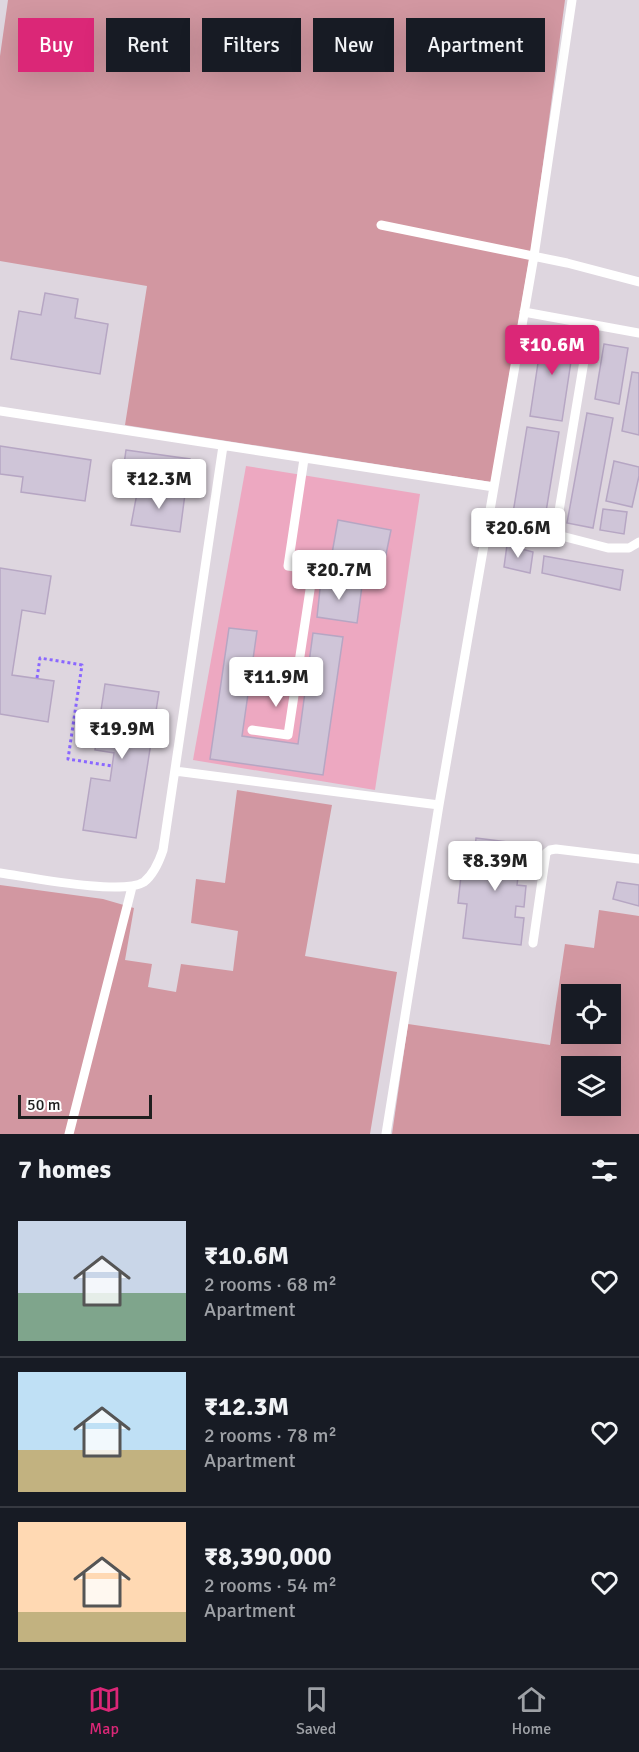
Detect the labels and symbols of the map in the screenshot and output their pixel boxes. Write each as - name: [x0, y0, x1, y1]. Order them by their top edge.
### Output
- pin: ₹10.6M: [503, 325, 601, 376]
- pin: ₹12.3M: [110, 459, 208, 510]
- pin: ₹20.6M: [469, 508, 567, 559]
- pin: ₹20.7M: [290, 550, 388, 601]
- pin: ₹11.9M: [227, 657, 325, 708]
- pin: ₹19.9M: [73, 709, 171, 760]
- pin: ₹8.39M: [446, 841, 544, 892]
- scale bar: [18, 1092, 152, 1120]

